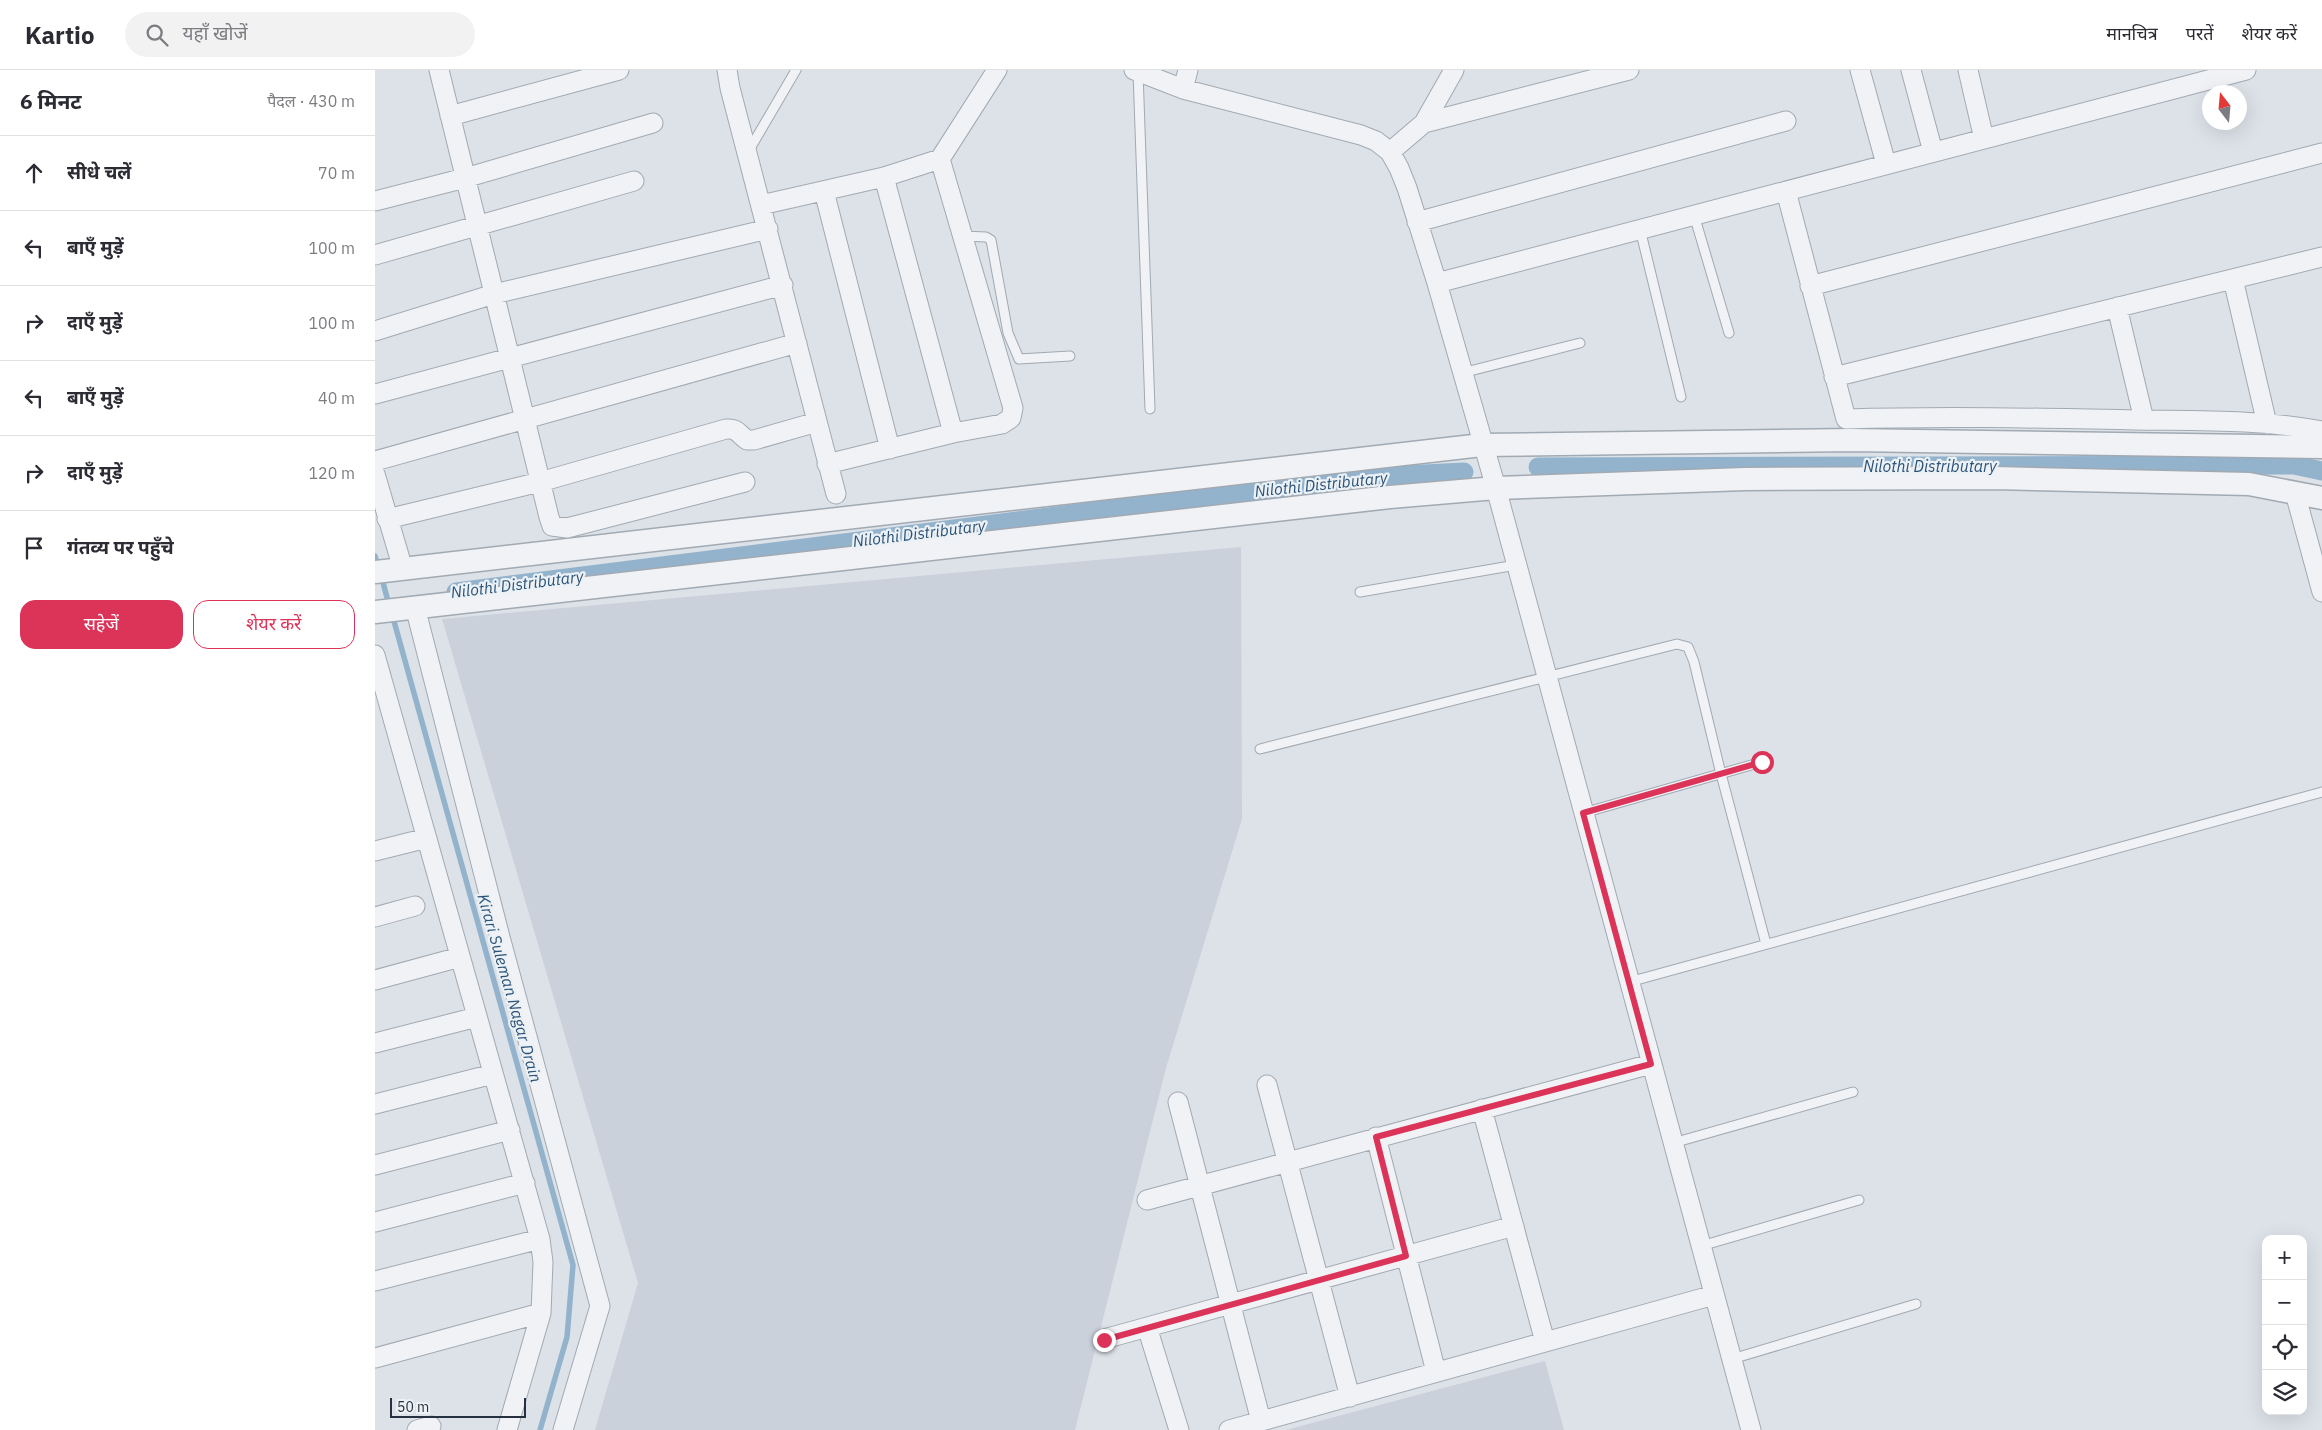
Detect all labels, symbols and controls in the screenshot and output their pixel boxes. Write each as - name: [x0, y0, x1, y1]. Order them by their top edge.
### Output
- search box: [125, 12, 475, 57]
- text: Kartio: [25, 19, 95, 51]
- icon: search: [143, 21, 171, 49]
- text: यहाँ खोजें: [183, 21, 248, 45]
- text: मानचित्र: [2106, 22, 2158, 45]
- text: परतें: [2186, 22, 2214, 45]
- text: शेयर करें: [2242, 22, 2297, 45]
- north arrow: [2202, 85, 2247, 130]
- text: 6 मिनट: [20, 87, 82, 115]
- text: पैदल · 430 m: [267, 91, 355, 111]
- icon: ahead: [20, 159, 48, 187]
- text: सीधे चलें: [67, 160, 131, 184]
- text: 70 m: [318, 163, 355, 183]
- icon: left: [20, 234, 48, 262]
- text: बाएँ मुड़ें: [67, 235, 124, 259]
- text: 100 m: [308, 238, 355, 258]
- icon: right: [20, 309, 48, 337]
- text: दाएँ मुड़ें: [67, 310, 123, 334]
- text: 100 m: [308, 313, 355, 333]
- icon: left: [20, 384, 48, 412]
- text: बाएँ मुड़ें: [67, 385, 124, 409]
- text: 40 m: [318, 388, 355, 408]
- water label: Nilothi Distributary: [1863, 456, 1998, 476]
- icon: right: [20, 459, 48, 487]
- text: दाएँ मुड़ें: [67, 460, 123, 484]
- text: 120 m: [308, 463, 355, 483]
- water label: Nilothi Distributary: [1254, 467, 1390, 501]
- water label: Nilothi Distributary: [851, 515, 988, 551]
- icon: arrive: [20, 534, 48, 562]
- text: गंतव्य पर पहुँचे: [67, 535, 174, 559]
- water label: Nilothi Distributary: [449, 566, 586, 602]
- button: सहेजें: [20, 600, 183, 649]
- button: शेयर करें: [193, 600, 355, 649]
- route start: [1751, 751, 1774, 774]
- water label: Kirari Suleman Nagar Drain: [473, 891, 547, 1085]
- map controls: [2262, 1235, 2307, 1415]
- button: +: [2262, 1235, 2307, 1280]
- button: −: [2262, 1280, 2307, 1325]
- button: locate: [2262, 1325, 2307, 1370]
- route end: [1093, 1329, 1116, 1352]
- button: layers: [2262, 1370, 2307, 1415]
- scale bar: [390, 1395, 526, 1418]
- text: 50 m: [397, 1398, 429, 1416]

